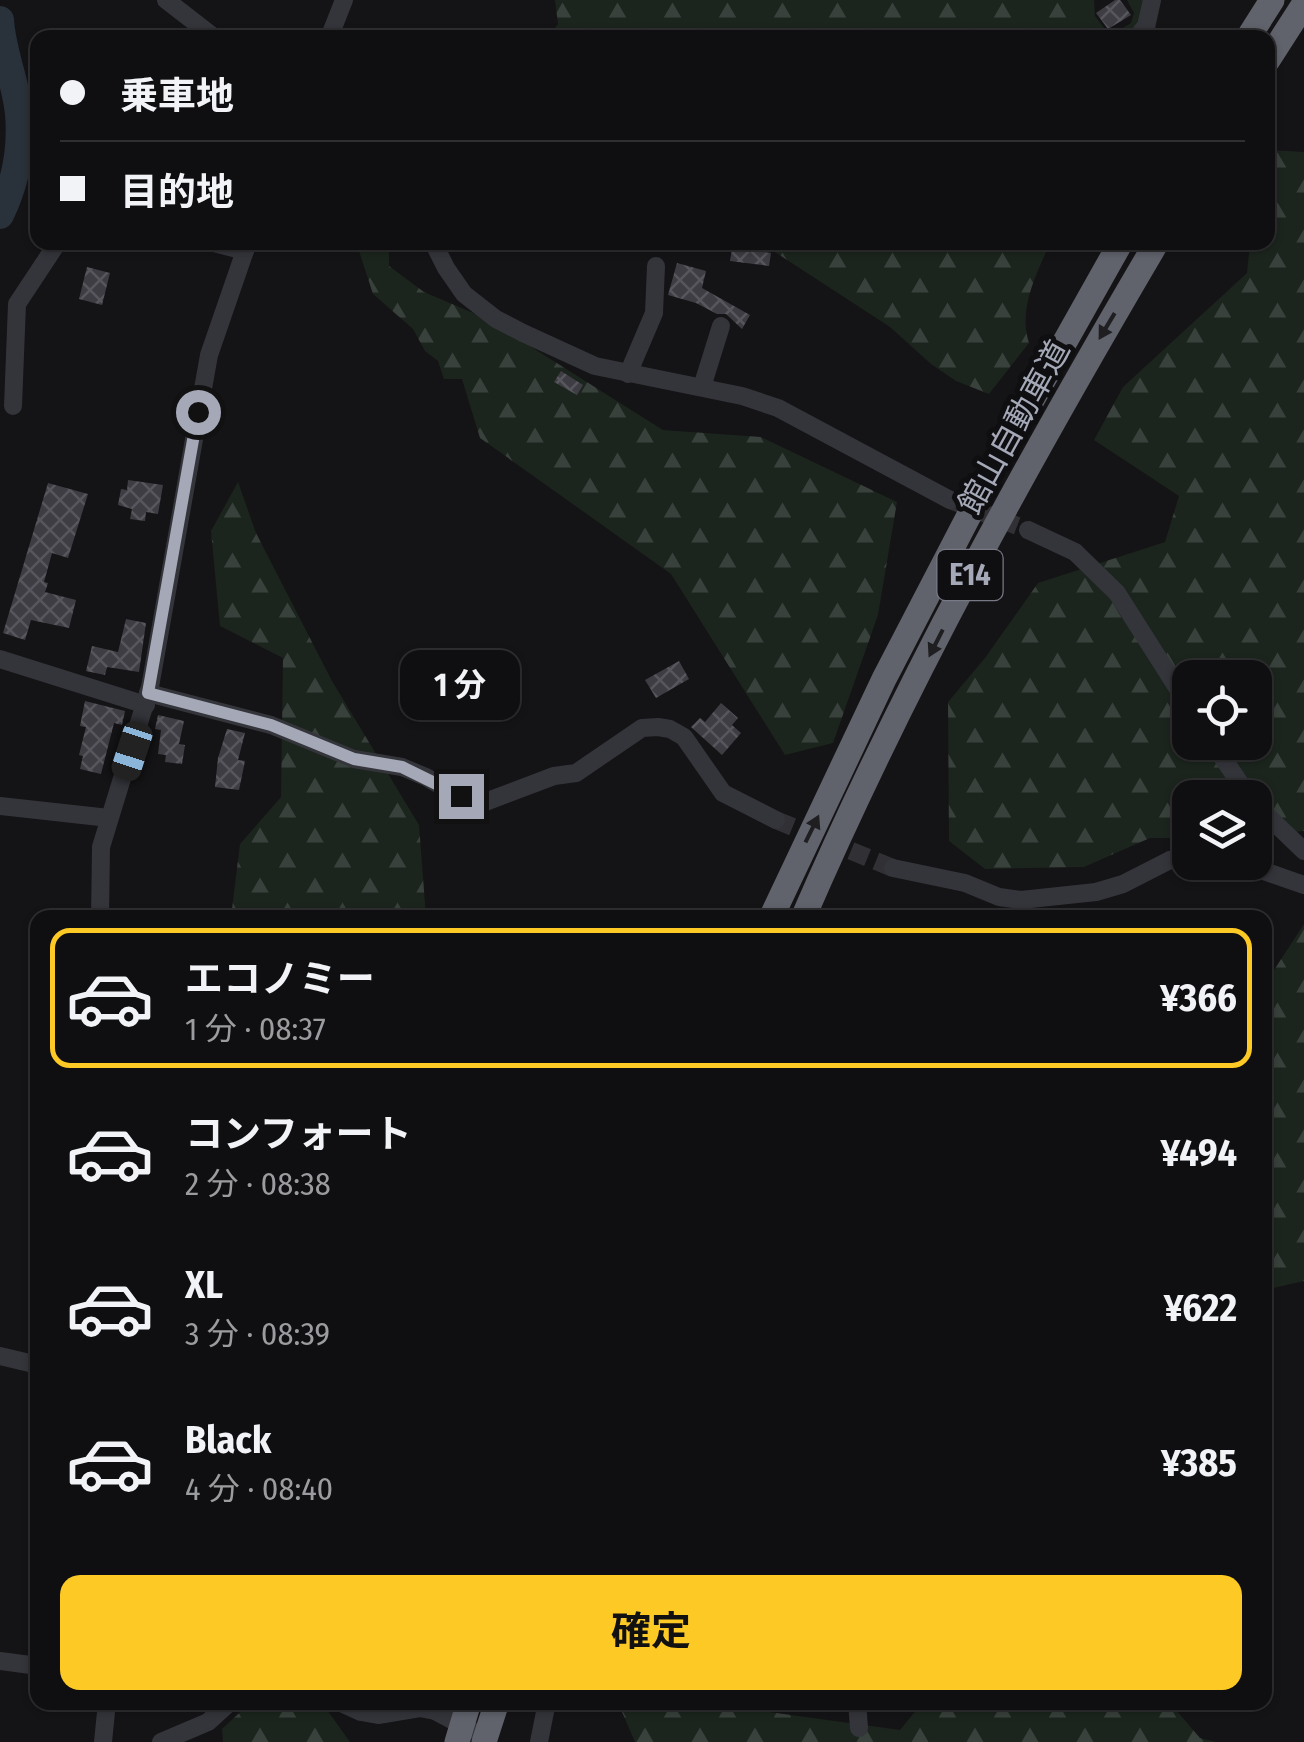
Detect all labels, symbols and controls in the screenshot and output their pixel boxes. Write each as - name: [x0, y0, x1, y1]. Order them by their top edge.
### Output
- text: 乗車地: [120, 73, 234, 119]
- text: 目的地: [120, 169, 234, 215]
- one-way arrow: [1099, 312, 1116, 340]
- street label: 館山自動車道: [951, 334, 1077, 520]
- route start: [176, 390, 221, 435]
- road number: E14: [938, 550, 1002, 600]
- one-way arrow: [928, 628, 945, 657]
- callout: 1 分: [401, 651, 521, 721]
- map controls: [1172, 660, 1272, 880]
- button: locate: [1172, 660, 1272, 760]
- text: 1 分: [434, 666, 486, 704]
- car: [108, 718, 156, 784]
- route end: [439, 774, 484, 819]
- button: layers: [1172, 780, 1272, 880]
- one-way arrow: [804, 814, 821, 843]
- icon: car: [65, 953, 155, 1043]
- text: エコノミー: [185, 956, 375, 1002]
- text: ¥366: [1160, 975, 1237, 1021]
- text: 1 分 · 08:37: [185, 1010, 326, 1048]
- icon: car: [65, 1108, 155, 1198]
- text: コンフォート: [185, 1111, 412, 1157]
- text: ¥494: [1160, 1130, 1237, 1176]
- text: 2 分 · 08:38: [185, 1165, 331, 1203]
- text: XL: [185, 1262, 223, 1308]
- icon: car: [65, 1263, 155, 1353]
- text: ¥622: [1164, 1285, 1237, 1331]
- text: 3 分 · 08:39: [185, 1315, 330, 1353]
- text: Black: [185, 1417, 271, 1463]
- icon: car: [65, 1418, 155, 1508]
- text: ¥385: [1161, 1440, 1237, 1486]
- text: 4 分 · 08:40: [185, 1470, 333, 1508]
- button: 確定: [60, 1575, 1242, 1690]

